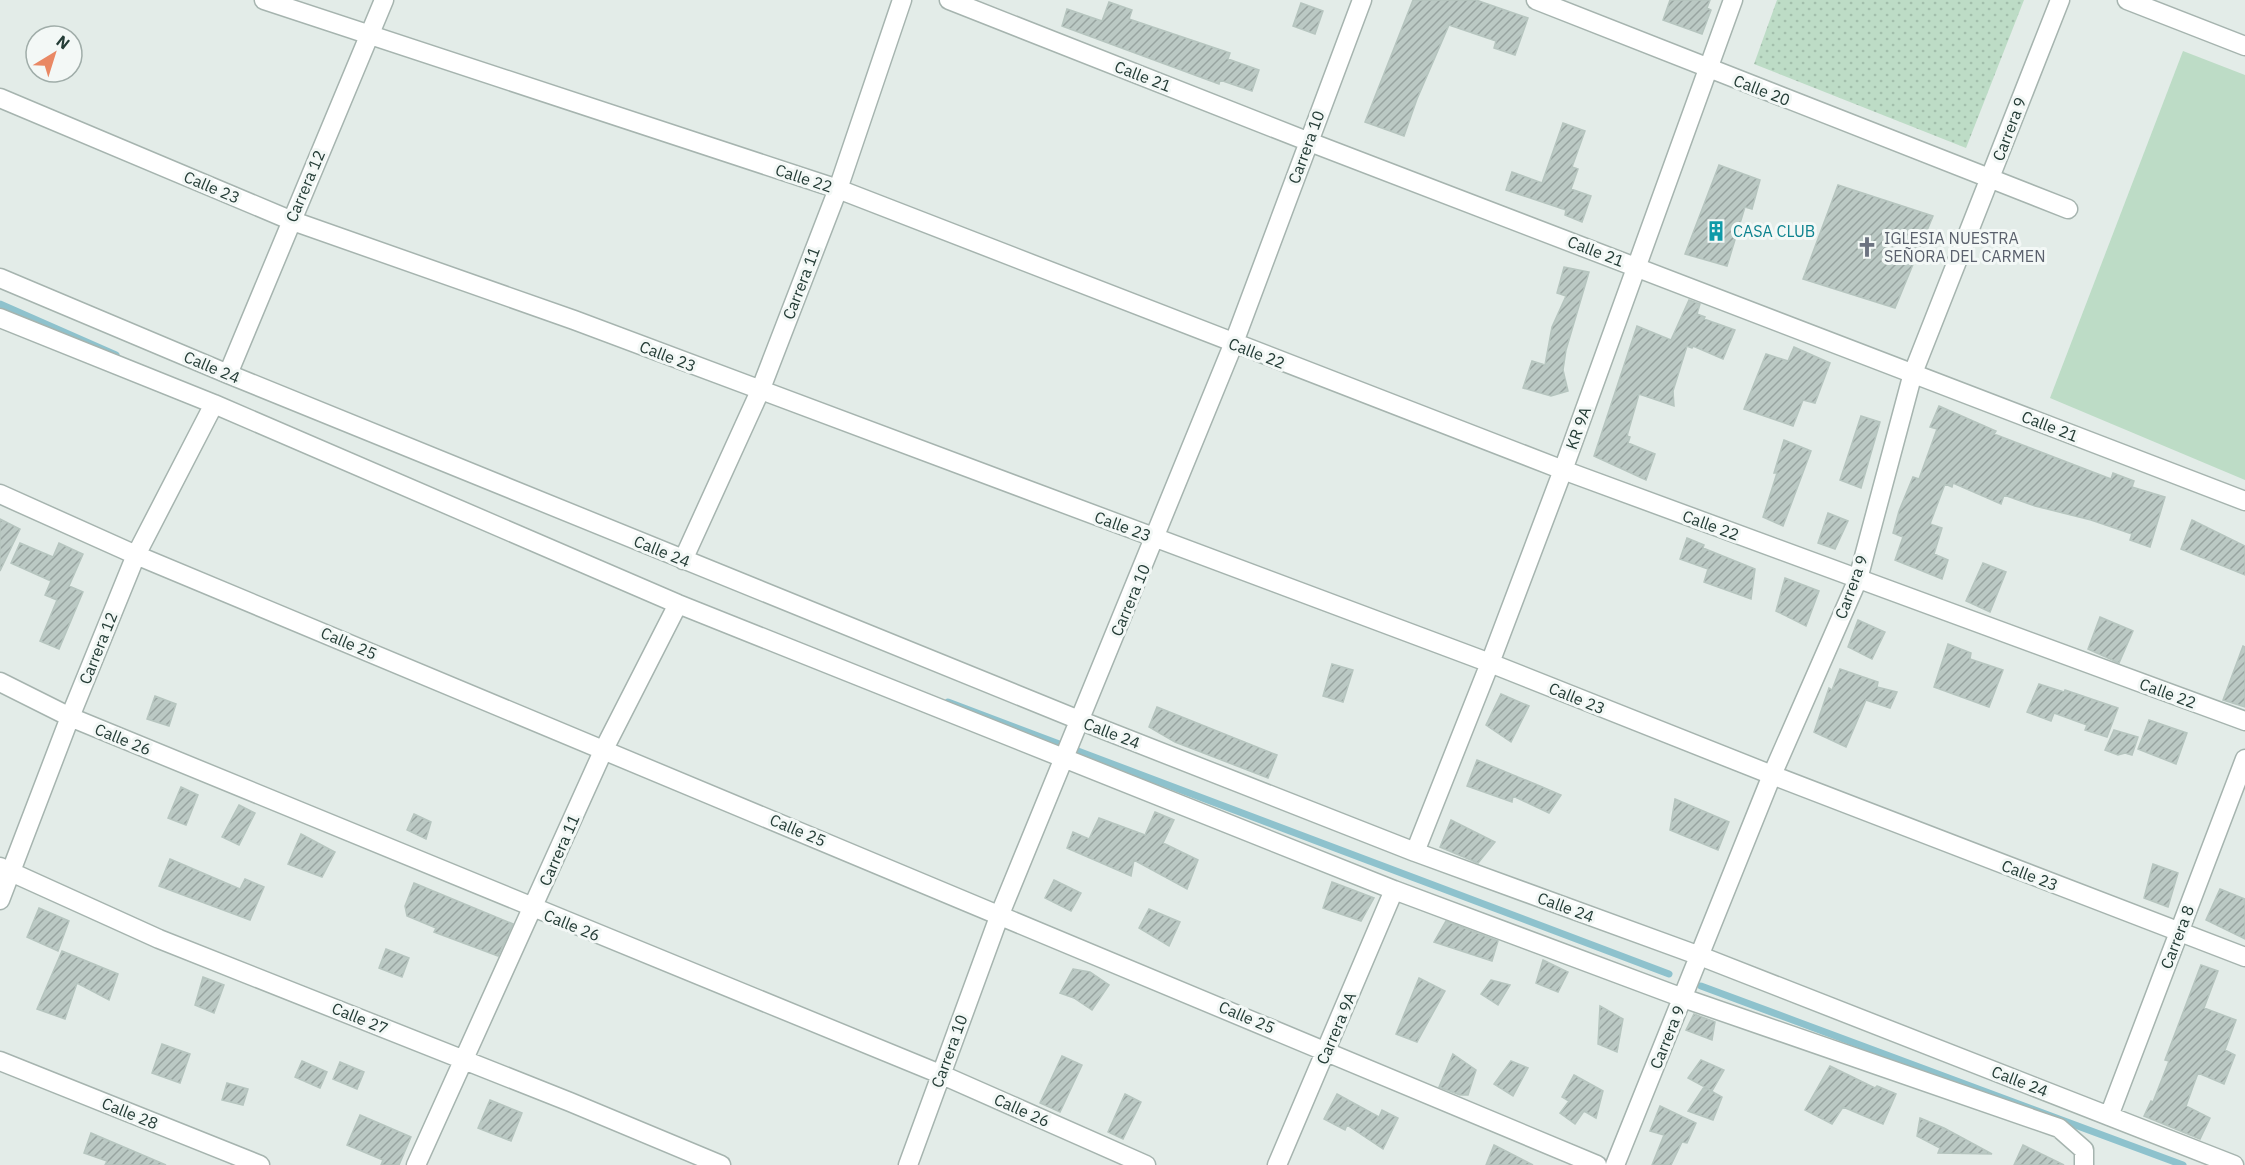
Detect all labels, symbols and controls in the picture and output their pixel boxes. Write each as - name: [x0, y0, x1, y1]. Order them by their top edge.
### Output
- north arrow: [24, 24, 84, 84]
- text: N: [53, 31, 74, 54]
- street label: Calle 21: [1112, 56, 1174, 96]
- street label: Calle 20: [1731, 70, 1793, 110]
- street label: Carrera 9: [1988, 94, 2030, 164]
- street label: Carrera 10: [1284, 108, 1328, 186]
- street label: Carrera 12: [281, 147, 329, 225]
- street label: Calle 22: [773, 159, 835, 197]
- street label: Calle 23: [181, 166, 243, 208]
- building icon: CASA CLUB: [1704, 219, 1728, 243]
- place label: CASA CLUB: [1733, 221, 1815, 241]
- place label: IGLESIA NUESTRA SEÑORA DEL CARMEN: [1884, 228, 2045, 266]
- street label: Calle 21: [1565, 231, 1627, 271]
- church icon: IGLESIA NUESTRA SEÑORA DEL CARMEN: [1855, 235, 1879, 259]
- street label: Carrera 11: [778, 244, 824, 322]
- street label: Calle 22: [1226, 333, 1288, 373]
- street label: Calle 23: [637, 336, 699, 376]
- street label: Calle 24: [181, 346, 243, 388]
- street label: KR 9A: [1561, 404, 1595, 452]
- street label: Calle 21: [2019, 406, 2081, 446]
- street label: Calle 22: [1680, 506, 1742, 544]
- street label: Calle 23: [1092, 507, 1154, 545]
- street label: Calle 24: [631, 531, 693, 571]
- street label: Carrera 9: [1830, 552, 1872, 622]
- street label: Carrera 10: [1106, 561, 1154, 639]
- street label: Carrera 12: [74, 609, 122, 687]
- street label: Calle 25: [318, 622, 380, 664]
- street label: Calle 22: [2137, 674, 2199, 712]
- street label: Calle 23: [1546, 678, 1608, 718]
- street label: Calle 24: [1081, 713, 1143, 753]
- street label: Calle 26: [92, 719, 154, 759]
- street label: Calle 25: [767, 809, 829, 851]
- street label: Carrera 11: [534, 811, 584, 889]
- street label: Calle 23: [1999, 855, 2061, 895]
- street label: Calle 24: [1535, 888, 1597, 926]
- street label: Carrera 8: [2156, 902, 2198, 972]
- street label: Calle 26: [541, 905, 603, 945]
- street label: Carrera 9A: [1312, 989, 1360, 1067]
- street label: Calle 25: [1216, 996, 1278, 1038]
- street label: Calle 27: [329, 998, 391, 1038]
- street label: Carrera 9: [1645, 1002, 1689, 1072]
- street label: Carrera 10: [927, 1012, 971, 1090]
- street label: Calle 24: [1989, 1061, 2051, 1101]
- street label: Calle 26: [991, 1089, 1053, 1131]
- street label: Calle 28: [99, 1093, 161, 1133]

